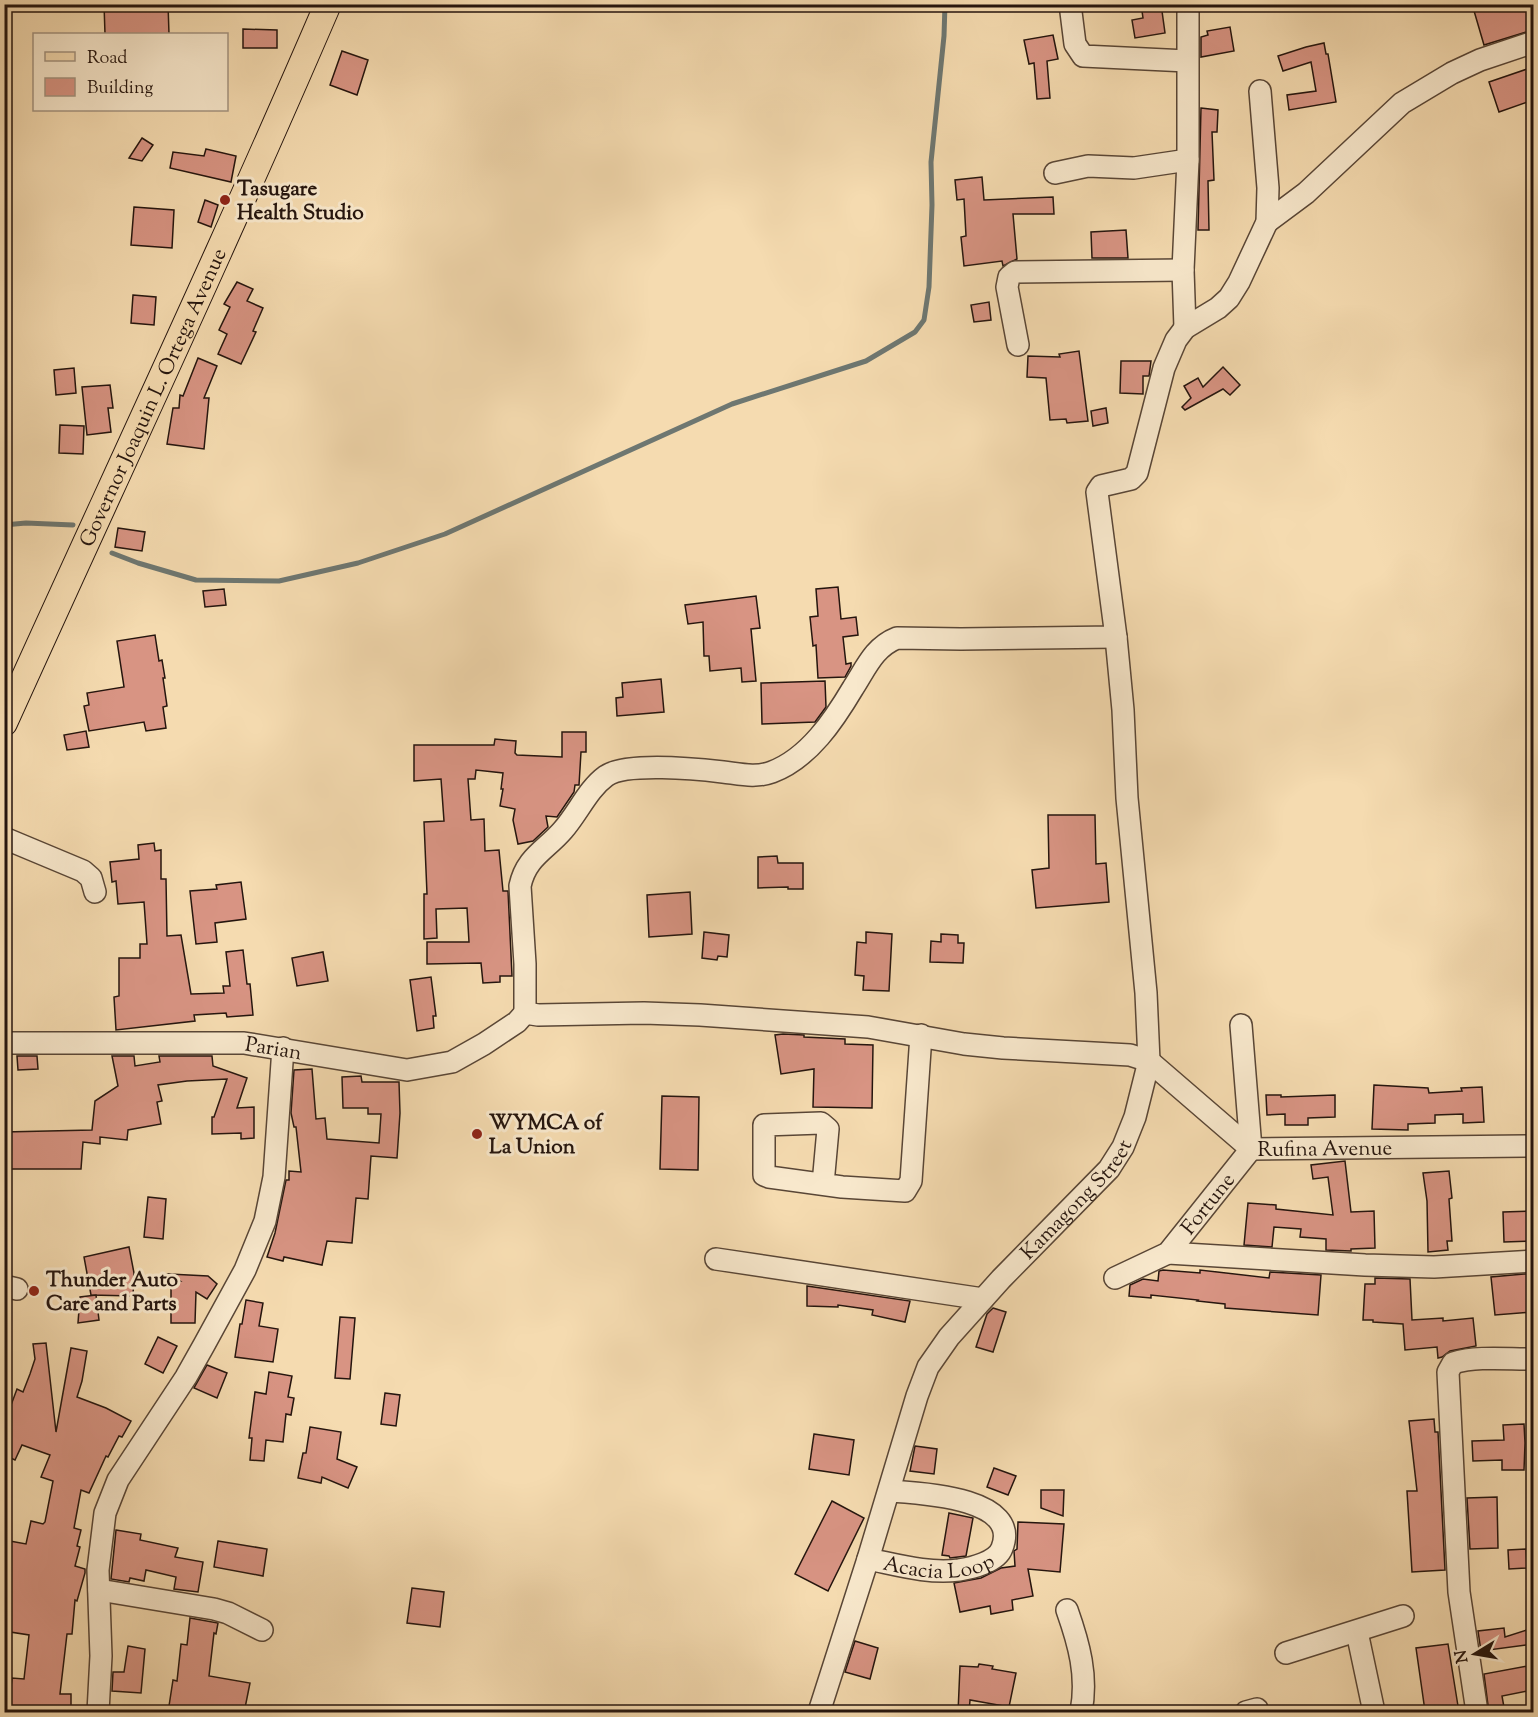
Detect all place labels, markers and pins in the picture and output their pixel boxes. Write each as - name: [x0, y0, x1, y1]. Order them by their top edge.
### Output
- place label: Tasugare Health Studio: [237, 175, 364, 229]
- marker: Tasugare Health Studio: [218, 193, 232, 207]
- place label: WYMCA of La Union: [489, 1109, 604, 1163]
- marker: WYMCA of La Union: [470, 1127, 484, 1141]
- place label: Thunder Auto Care and Parts: [46, 1266, 179, 1320]
- marker: Thunder Auto Care and Parts: [27, 1284, 41, 1298]

